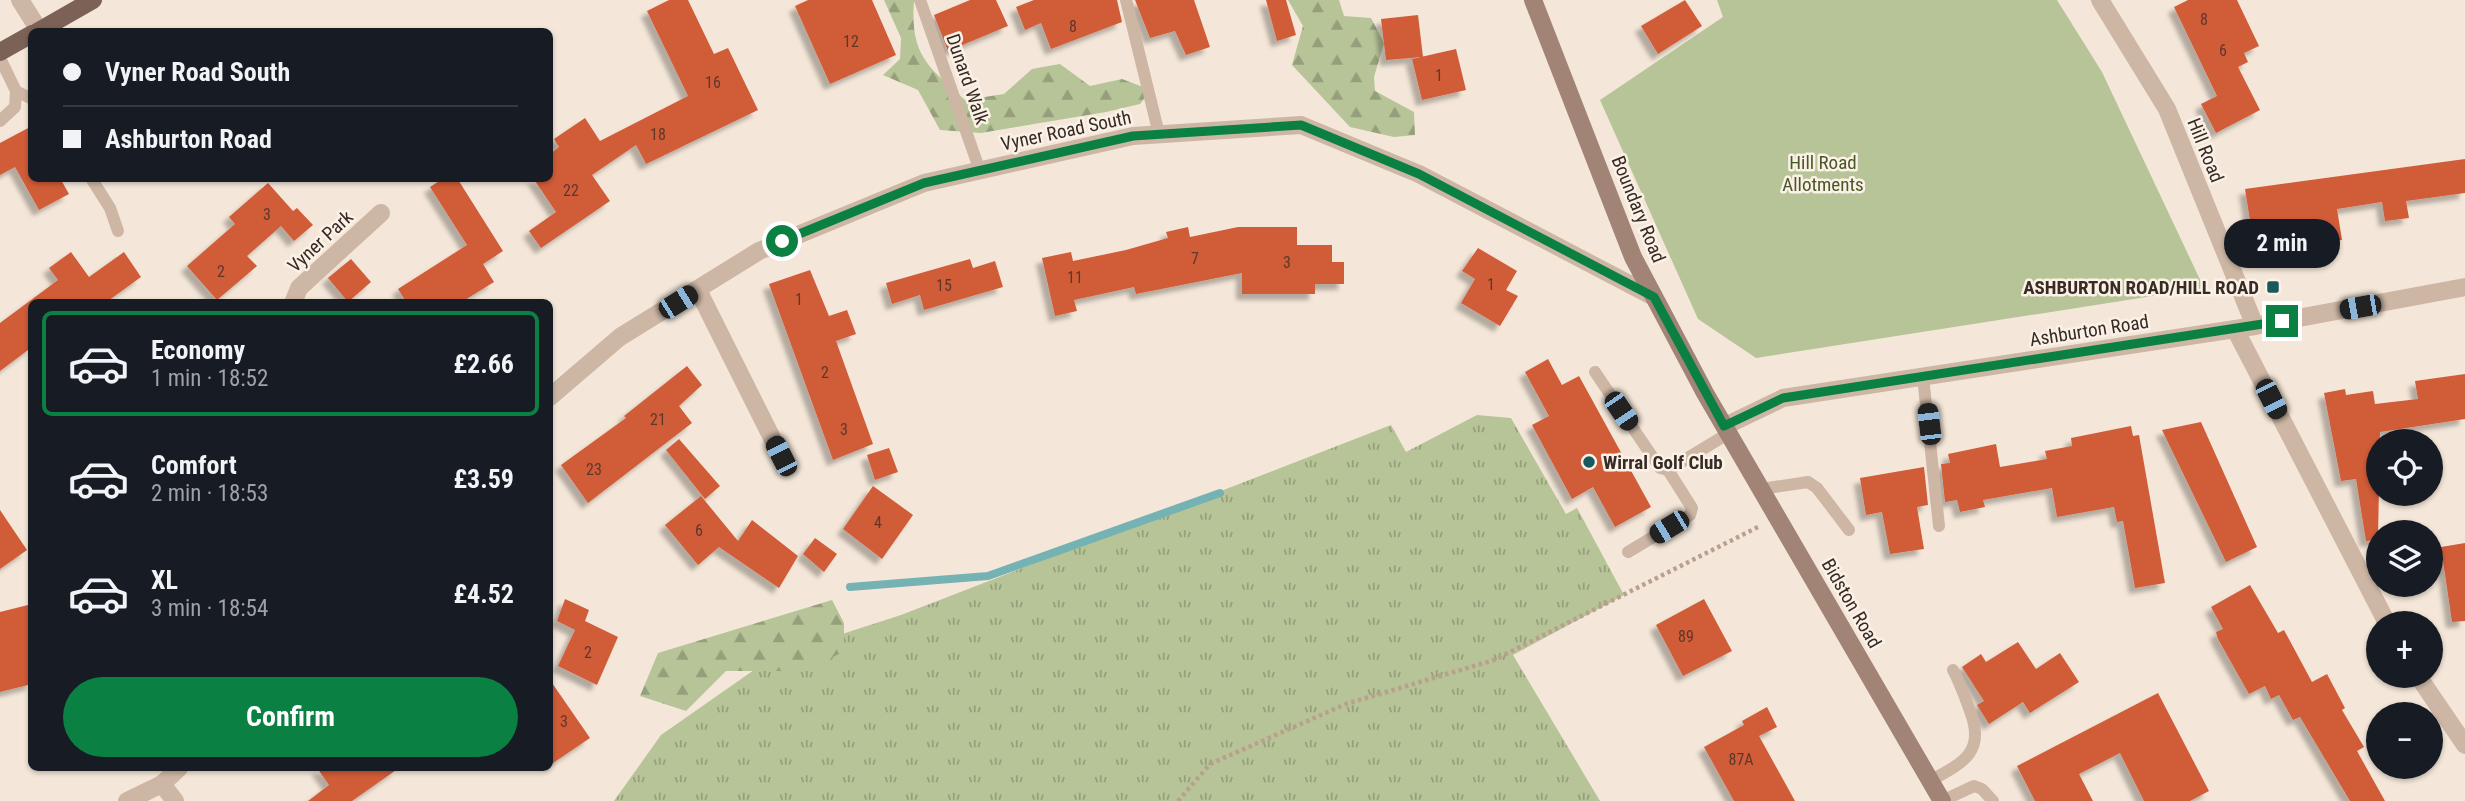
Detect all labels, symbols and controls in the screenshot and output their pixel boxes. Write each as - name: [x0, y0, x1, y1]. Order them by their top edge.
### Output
- house number: 8: [2200, 10, 2208, 29]
- house number: 8: [1069, 17, 1077, 36]
- street label: Dunard Walk: [941, 31, 994, 128]
- house number: 12: [843, 32, 859, 51]
- house number: 6: [2219, 41, 2227, 60]
- text: Vyner Road South: [105, 57, 290, 87]
- house number: 1: [1435, 66, 1443, 85]
- house number: 16: [705, 73, 721, 92]
- street label: Vyner Road South: [999, 105, 1133, 156]
- street label: Hill Road: [2182, 115, 2229, 186]
- text: Ashburton Road: [105, 124, 272, 154]
- house number: 18: [650, 125, 666, 144]
- park label: Hill Road Allotments: [1782, 151, 1864, 196]
- street label: Boundary Road: [1607, 152, 1670, 266]
- house number: 22: [563, 181, 579, 200]
- house number: 3: [263, 205, 271, 224]
- street label: Vyner Park: [283, 205, 358, 277]
- callout: 2 min: [2224, 219, 2340, 268]
- route start: [766, 225, 798, 257]
- text: 2 min: [2256, 230, 2308, 257]
- house number: 7: [1191, 249, 1199, 268]
- house number: 3: [1283, 253, 1291, 272]
- house number: 2: [217, 262, 225, 281]
- house number: 11: [1067, 268, 1083, 287]
- house number: 1: [1487, 275, 1495, 294]
- house number: 15: [936, 276, 952, 295]
- place label: ASHBURTON ROAD/HILL ROAD: [2023, 276, 2259, 299]
- marker: ASHBURTON ROAD/HILL ROAD: [2265, 279, 2281, 295]
- car: [655, 282, 702, 322]
- house number: 1: [795, 290, 803, 309]
- car: [2338, 293, 2383, 321]
- route end: [2266, 305, 2298, 337]
- street label: Ashburton Road: [2028, 310, 2150, 351]
- icon: car: [67, 332, 130, 395]
- text: Economy: [151, 335, 245, 365]
- text: £2.66: [453, 349, 514, 379]
- house number: 2: [821, 363, 829, 382]
- text: 1 min · 18:52: [151, 365, 268, 392]
- car: [2253, 376, 2290, 422]
- car: [1601, 388, 1642, 434]
- car: [1917, 402, 1942, 446]
- house number: 21: [650, 410, 666, 429]
- house number: 3: [840, 420, 848, 439]
- map controls: [2366, 429, 2443, 779]
- button: locate: [2366, 429, 2443, 506]
- car: [763, 433, 800, 479]
- icon: car: [67, 447, 130, 510]
- text: Comfort: [151, 450, 237, 480]
- place label: Wirral Golf Club: [1603, 451, 1723, 474]
- marker: Wirral Golf Club: [1581, 454, 1597, 470]
- house number: 23: [586, 460, 602, 479]
- text: £3.59: [453, 464, 514, 494]
- text: 2 min · 18:53: [151, 480, 268, 507]
- car: [1646, 507, 1693, 547]
- house number: 4: [874, 513, 882, 532]
- button: layers: [2366, 520, 2443, 597]
- house number: 6: [695, 521, 703, 540]
- street label: Bidston Road: [1817, 554, 1886, 652]
- icon: car: [67, 562, 130, 625]
- text: XL: [151, 565, 178, 595]
- text: £4.52: [453, 579, 514, 609]
- text: 3 min · 18:54: [151, 595, 268, 622]
- button: +: [2366, 611, 2443, 688]
- house number: 89: [1678, 627, 1694, 646]
- house number: 2: [584, 643, 592, 662]
- button: Confirm: [63, 677, 518, 757]
- button: −: [2366, 702, 2443, 779]
- house number: 3: [560, 712, 568, 731]
- house number: 87A: [1728, 750, 1754, 769]

